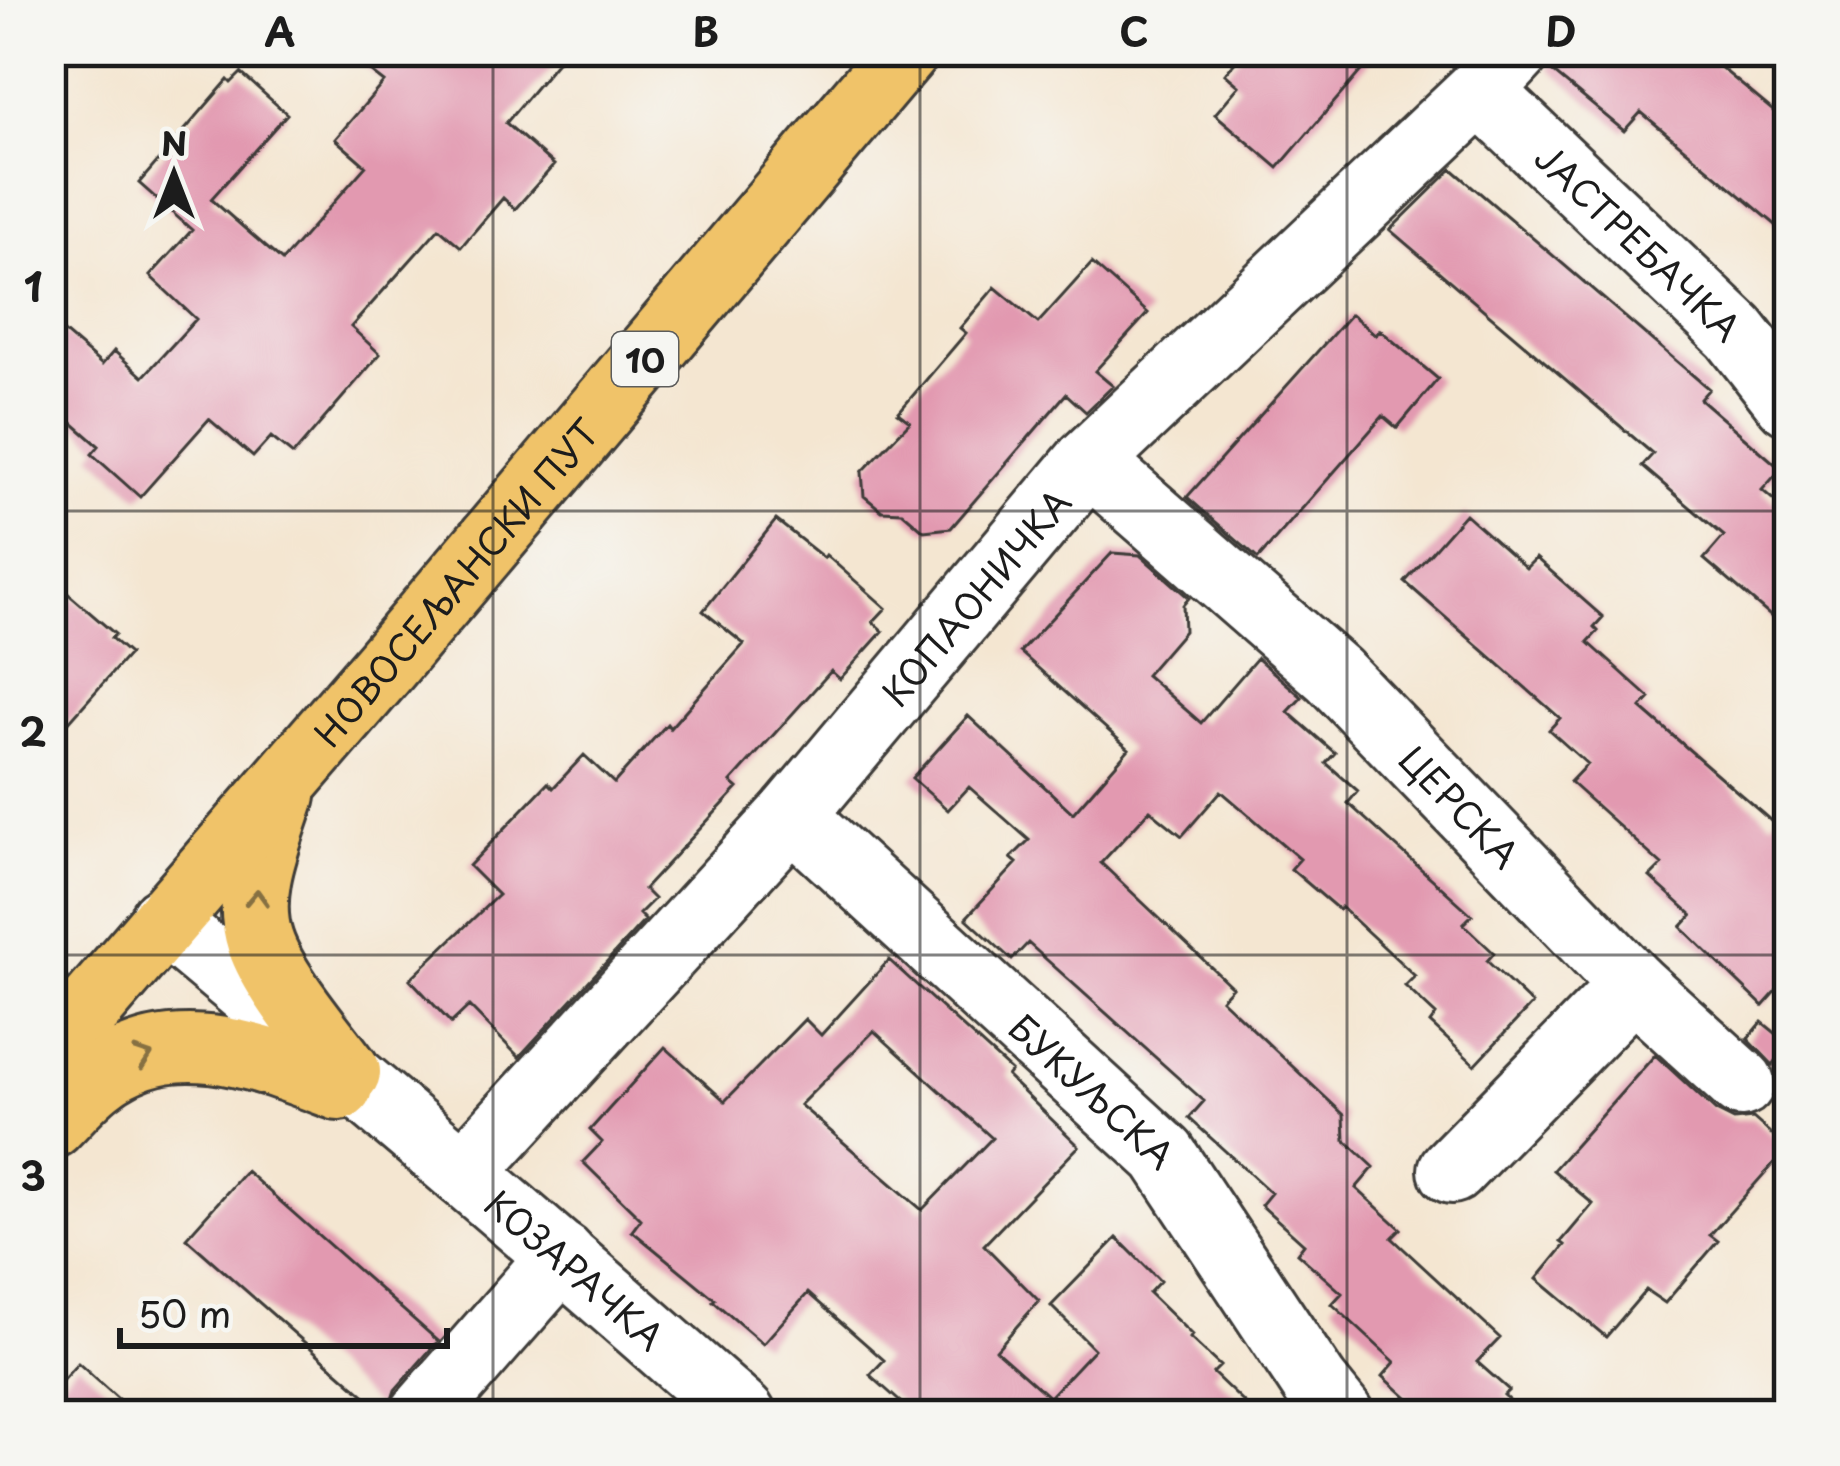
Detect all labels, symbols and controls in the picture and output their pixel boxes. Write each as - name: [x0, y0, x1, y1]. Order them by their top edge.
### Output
- text: A: [265, 1, 295, 60]
- text: B: [693, 1, 719, 60]
- text: C: [1119, 1, 1149, 60]
- text: D: [1545, 1, 1577, 60]
- north arrow: [114, 114, 234, 234]
- text: N: [161, 117, 187, 167]
- street label: ЈАСТРЕБАЧКА: [1524, 131, 1754, 353]
- text: 1: [24, 256, 42, 315]
- road number: 10: [612, 332, 678, 386]
- street label: НОВОСЕЉАНСКИ ПУТ: [301, 406, 611, 758]
- street label: КОПАОНИЧКА: [868, 476, 1082, 717]
- text: 2: [19, 701, 47, 760]
- street label: ЦЕРСКА: [1388, 732, 1533, 880]
- one-way arrow: [244, 888, 270, 907]
- street label: БУКУЉСКА: [998, 1001, 1188, 1181]
- one-way arrow: [132, 1046, 153, 1071]
- text: 3: [20, 1145, 46, 1204]
- street label: КОЗАРАЧКА: [473, 1176, 677, 1362]
- scale bar: [120, 1274, 447, 1348]
- text: 50 m: [138, 1286, 231, 1340]

